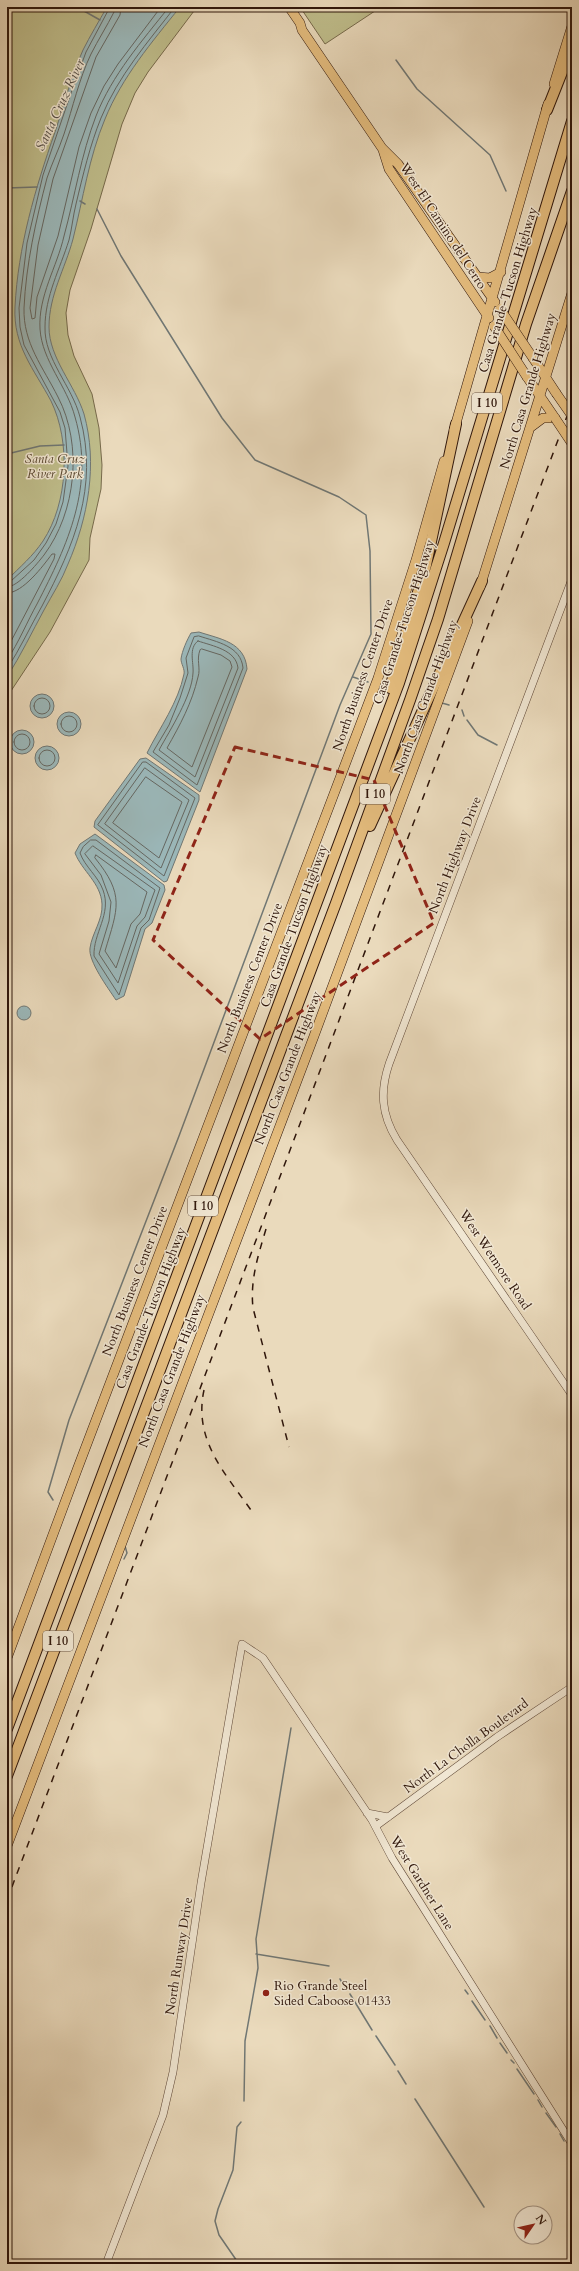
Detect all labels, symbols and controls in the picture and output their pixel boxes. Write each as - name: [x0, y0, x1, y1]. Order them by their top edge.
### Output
- water label: Santa Cruz River: [30, 56, 90, 154]
- street label: West El Camino del Cerro: [395, 159, 491, 293]
- street label: Casa Grande-Tucson Highway: [474, 205, 542, 375]
- street label: North Casa Grande Highway: [496, 310, 560, 471]
- road number: I 10: [472, 393, 502, 413]
- park label: Santa Cruz River Park: [25, 450, 86, 483]
- street label: Casa Grande-Tucson Highway: [369, 537, 439, 707]
- street label: North Business Center Drive: [328, 596, 398, 754]
- street label: North Casa Grande Highway: [390, 617, 462, 777]
- road number: I 10: [360, 784, 390, 804]
- street label: North Highway Drive: [424, 794, 486, 916]
- street label: Casa Grande-Tucson Highway: [256, 842, 332, 1010]
- street label: North Business Center Drive: [213, 900, 287, 1056]
- street label: North Casa Grande Highway: [250, 989, 326, 1147]
- road number: I 10: [188, 1196, 218, 1216]
- street label: North Business Center Drive: [98, 1203, 172, 1359]
- street label: West Wetmore Road: [454, 1206, 535, 1314]
- street label: Casa Grande-Tucson Highway: [112, 1224, 190, 1392]
- street label: North Casa Grande Highway: [134, 1292, 210, 1450]
- road number: I 10: [43, 1631, 73, 1651]
- street label: North La Cholla Boulevard: [400, 1694, 532, 1797]
- street label: West Gardner Lane: [385, 1832, 458, 1934]
- street label: North Runway Drive: [161, 1896, 197, 2016]
- place label: Rio Grande Steel Sided Caboose 01433: [274, 1977, 391, 2010]
- marker: Rio Grande Steel Sided Caboose 01433: [261, 1988, 271, 1998]
- north arrow: [513, 2205, 553, 2245]
- text: N: [532, 2212, 550, 2228]

